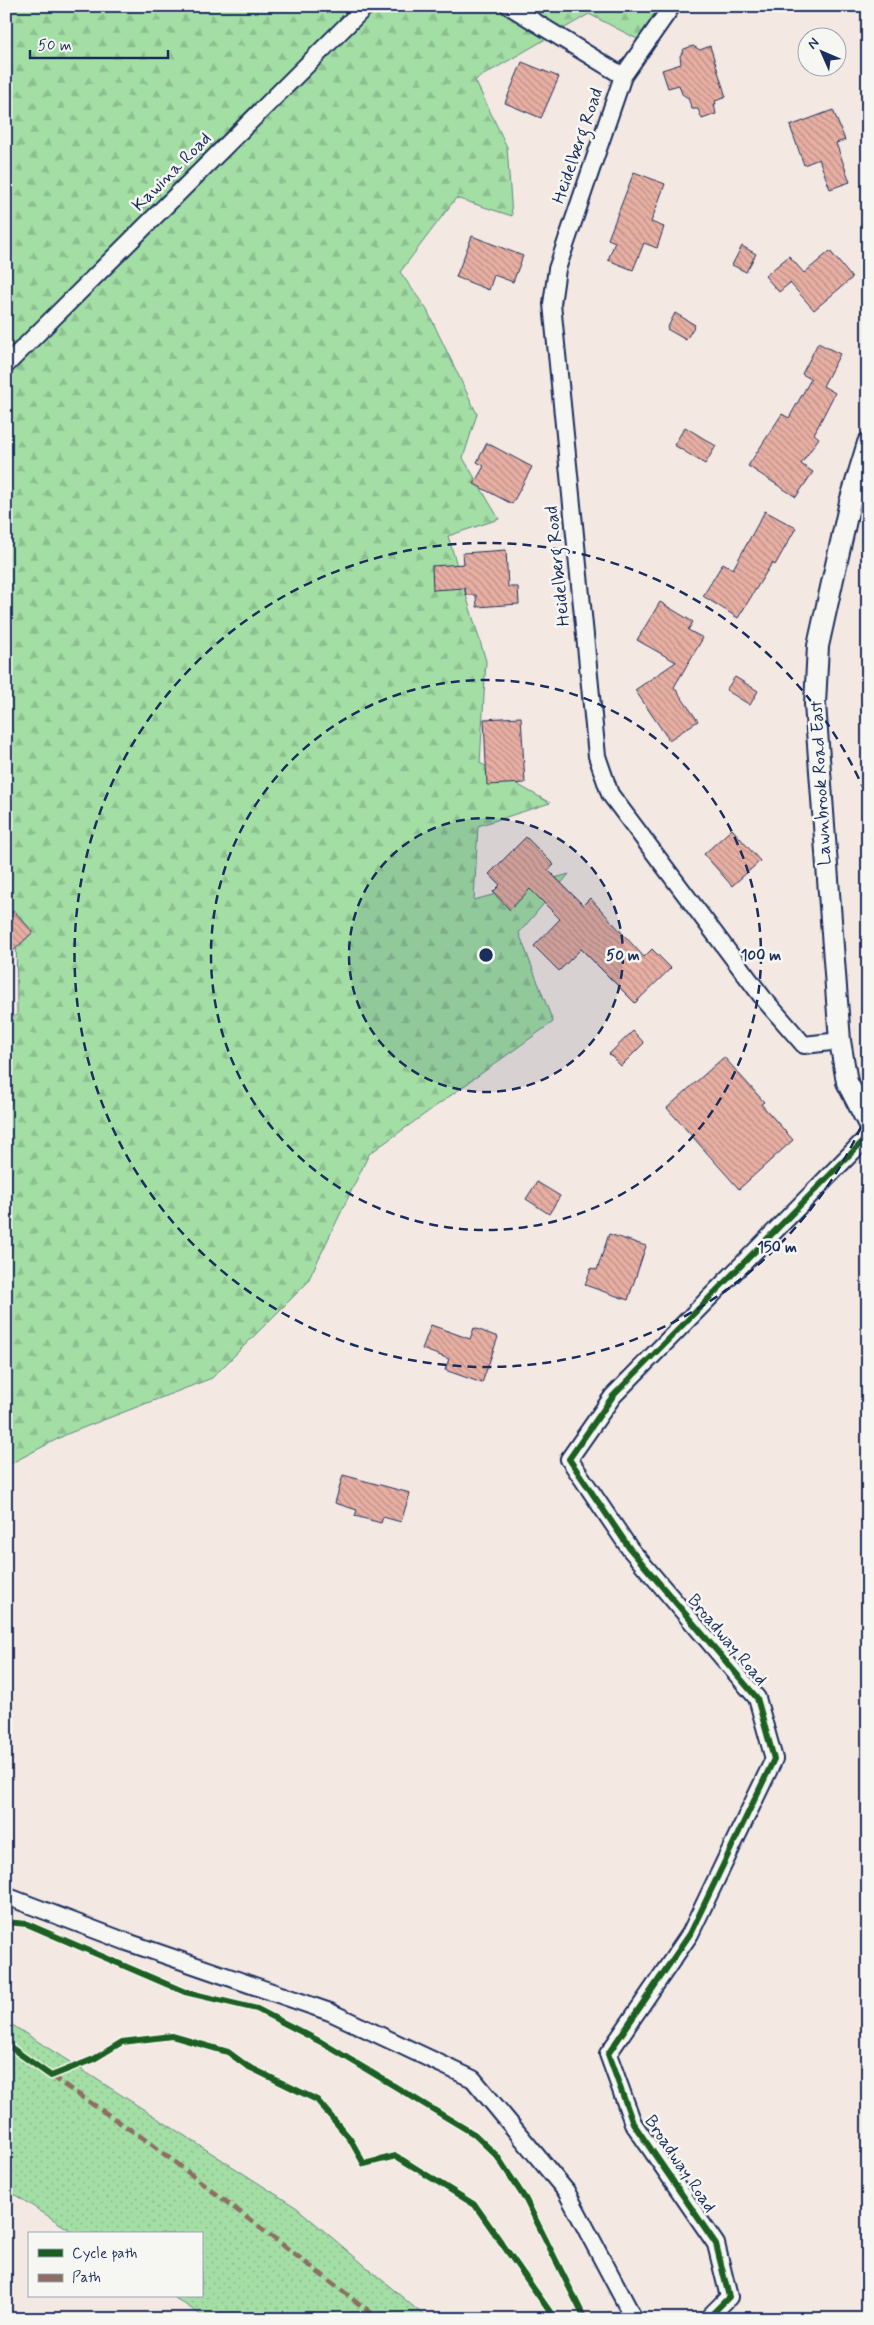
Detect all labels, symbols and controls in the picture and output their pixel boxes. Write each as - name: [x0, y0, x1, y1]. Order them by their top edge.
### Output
- scale bar: [30, 28, 168, 60]
- north arrow: [796, 28, 846, 78]
- text: N: [804, 34, 823, 53]
- text: 50 m: [38, 36, 72, 56]
- street label: Heidelberg Road: [547, 85, 611, 208]
- street label: Kawina Road: [127, 127, 217, 217]
- street label: Heidelberg Road: [540, 504, 578, 627]
- street label: Lawnbrook Road East: [805, 699, 837, 866]
- centre of rings: [477, 946, 495, 964]
- text: 50 m: [606, 946, 640, 966]
- text: 100 m: [741, 946, 781, 966]
- text: 150 m: [757, 1238, 797, 1258]
- street label: Broadway Road: [682, 1589, 772, 1691]
- street label: Broadway Road: [639, 2111, 721, 2217]
- legend: [28, 2232, 202, 2298]
- text: Cycle path: [72, 2244, 137, 2264]
- text: Path: [72, 2268, 101, 2288]

